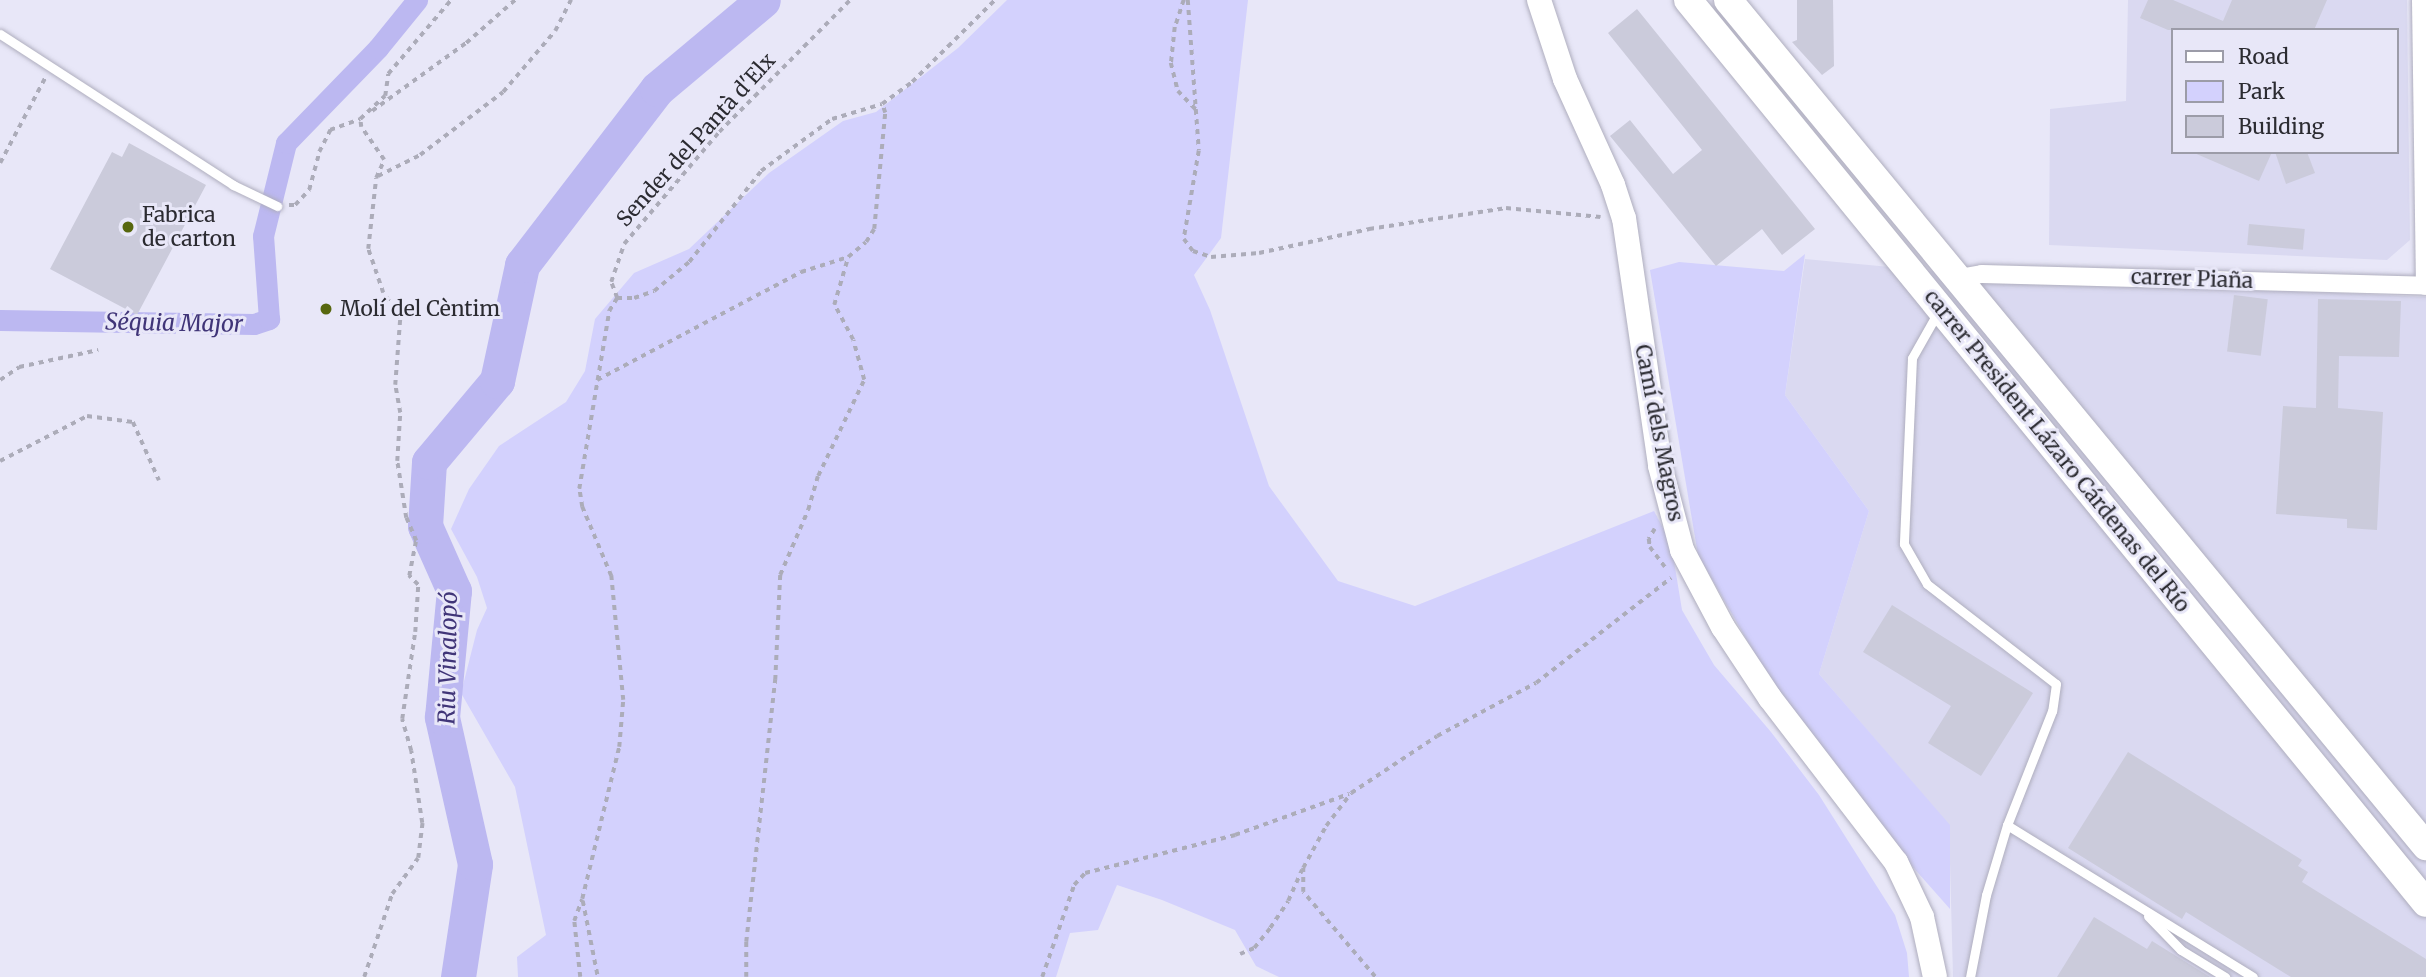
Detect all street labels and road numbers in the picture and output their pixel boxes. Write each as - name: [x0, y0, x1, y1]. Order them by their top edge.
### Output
- street label: Sender del Pantà d'Elx: [612, 48, 780, 232]
- street label: carrer Piaña: [2130, 264, 2254, 294]
- street label: carrer President Lázaro Cárdenas del Río: [1919, 285, 2195, 617]
- street label: Camí dels Magros: [1629, 342, 1689, 524]

